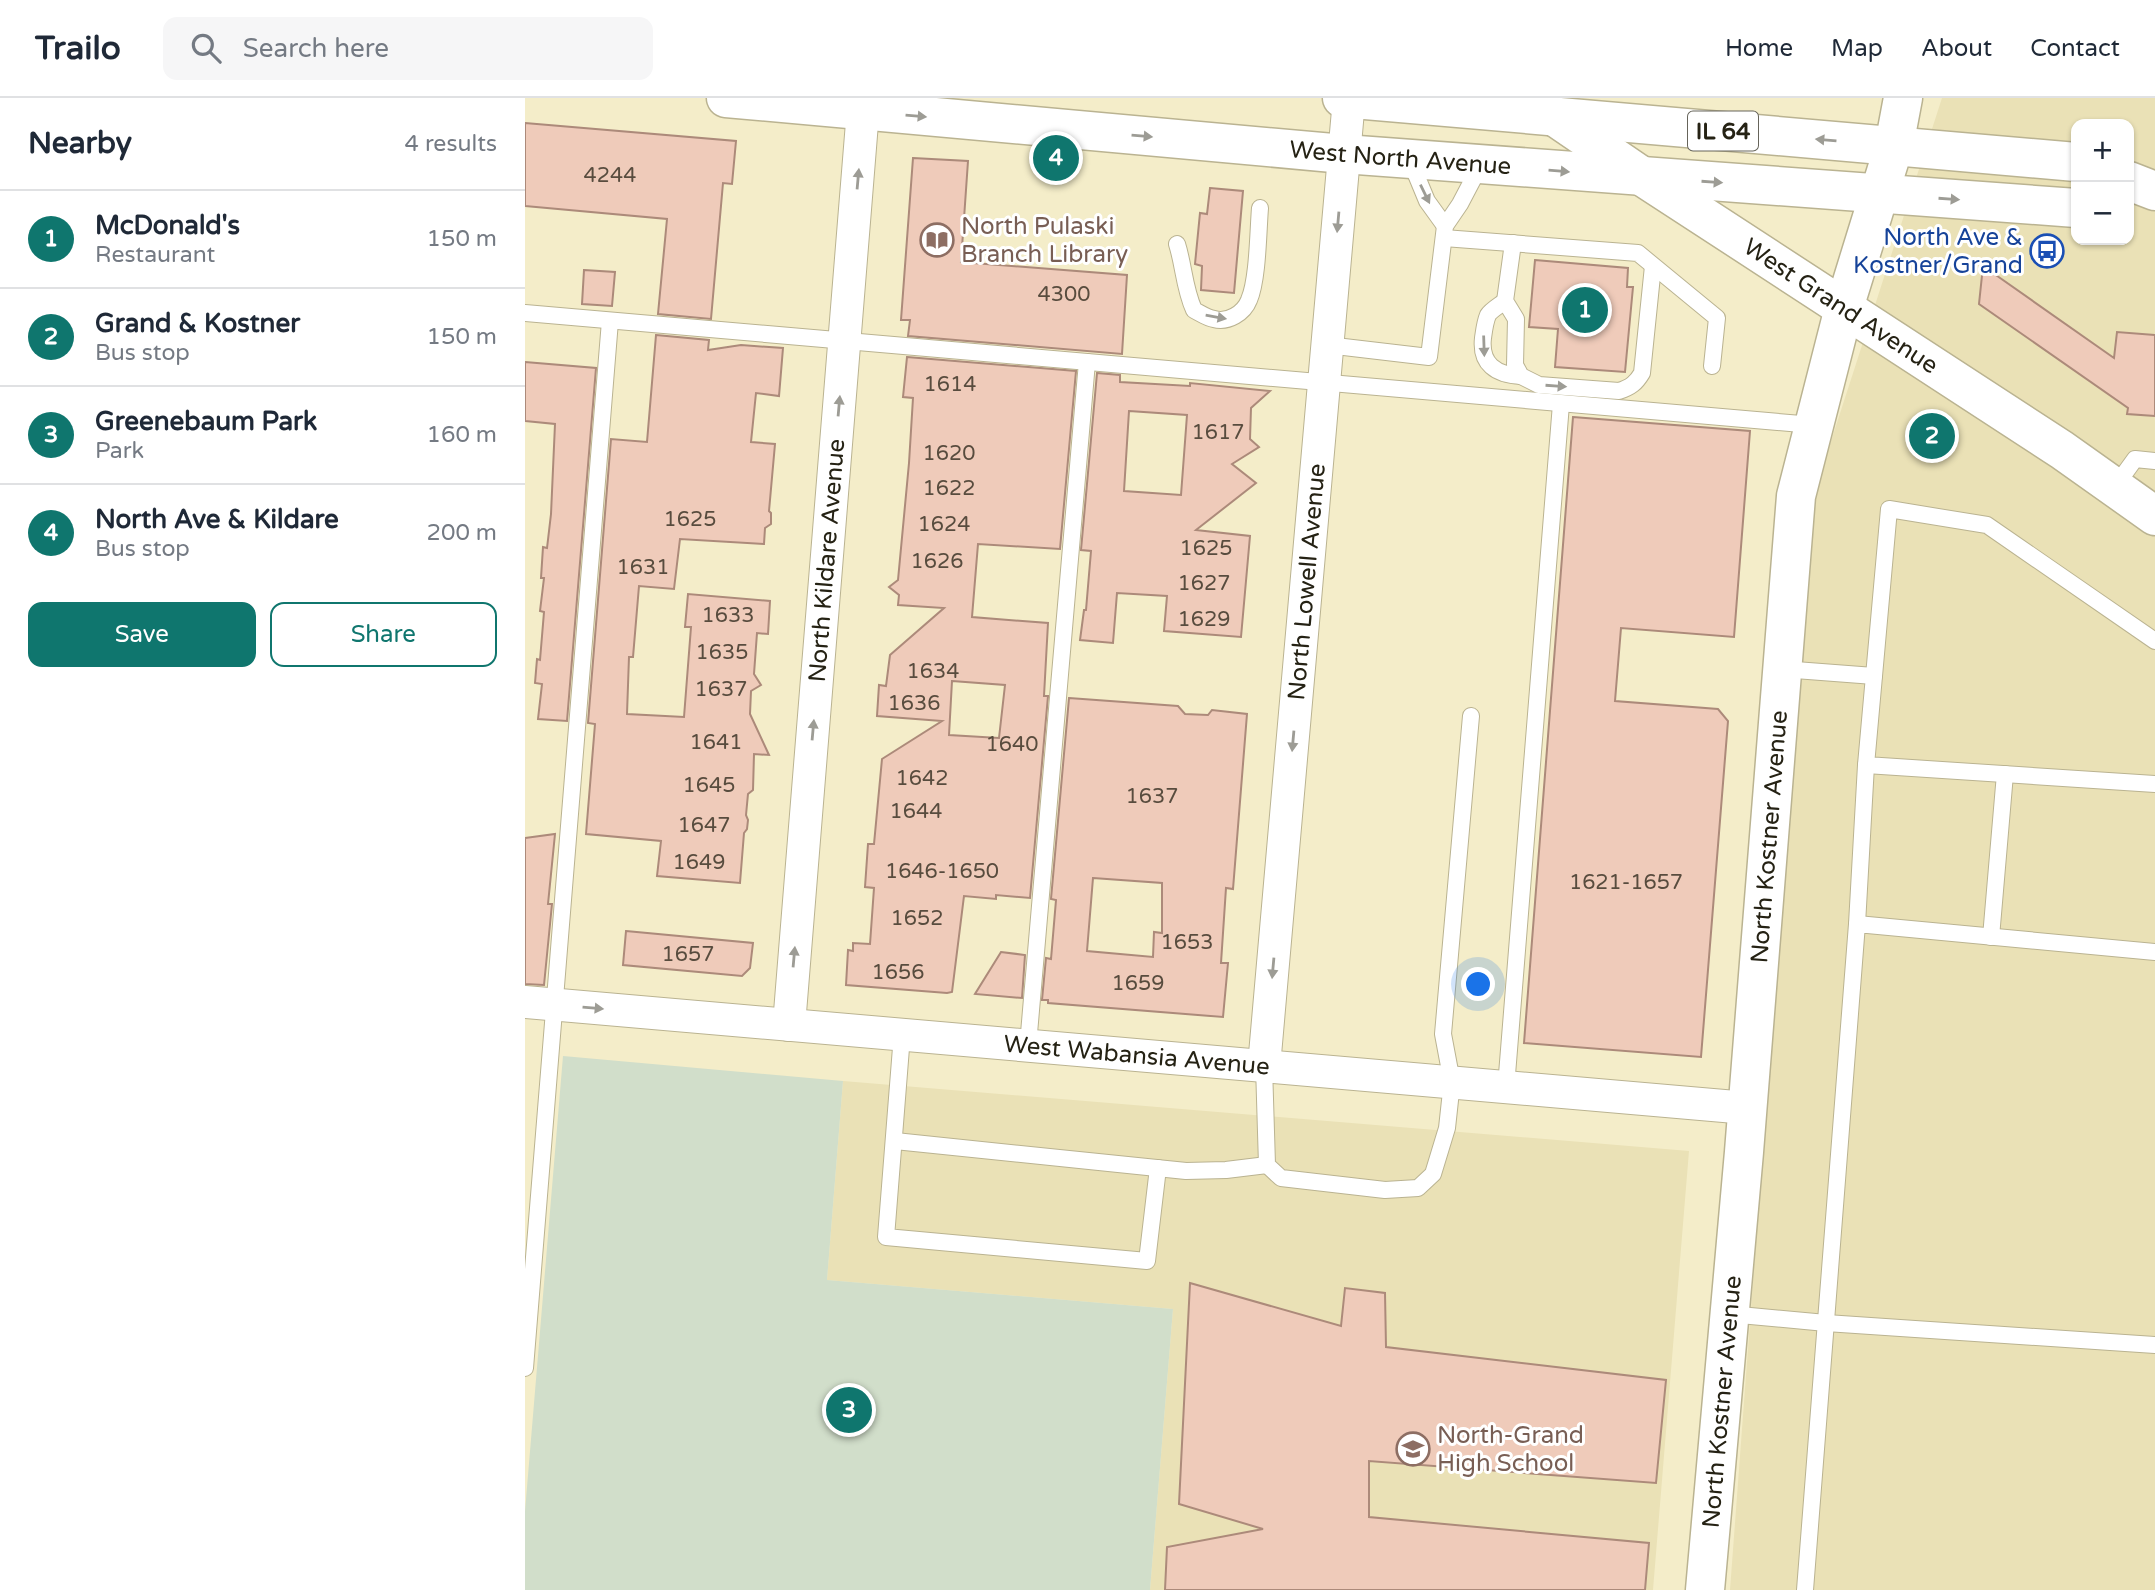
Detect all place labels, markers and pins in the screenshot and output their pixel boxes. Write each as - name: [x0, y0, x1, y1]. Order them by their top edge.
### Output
- pin: 4: [1033, 132, 1079, 184]
- place label: North Pulaski Branch Library: [961, 212, 1128, 269]
- library icon: North Pulaski Branch Library: [918, 221, 956, 259]
- place label: North Ave & Kostner/Grand: [1853, 223, 2023, 280]
- bus stop icon: North Ave & Kostner/Grand: [2028, 232, 2066, 270]
- pin: 1: [1562, 284, 1608, 336]
- pin: 2: [1909, 410, 1955, 462]
- pin: 3: [826, 1384, 872, 1436]
- place label: North-Grand High School: [1437, 1421, 1584, 1478]
- school or university icon: North-Grand High School: [1394, 1430, 1432, 1468]

